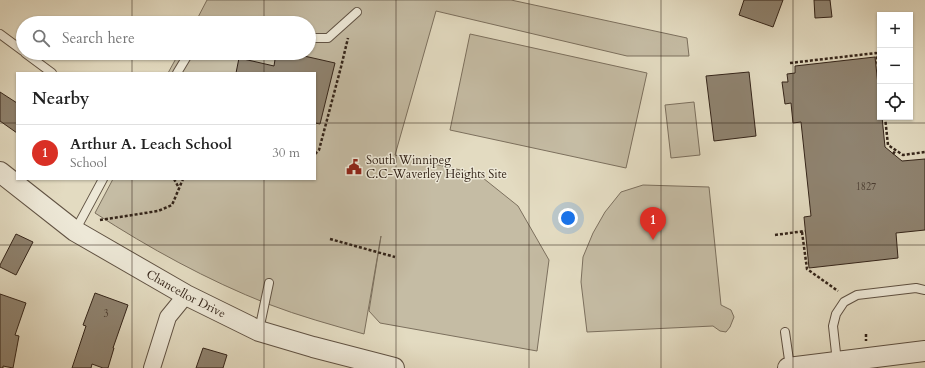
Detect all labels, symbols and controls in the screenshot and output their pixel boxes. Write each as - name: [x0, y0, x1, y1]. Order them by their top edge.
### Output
- map controls: [877, 12, 913, 120]
- button: +: [877, 12, 913, 48]
- search box: [16, 16, 316, 60]
- icon: search: [30, 27, 52, 49]
- text: Search here: [62, 28, 135, 48]
- button: −: [877, 48, 913, 84]
- button: locate: [877, 84, 913, 120]
- text: Nearby: [32, 87, 89, 110]
- text: Arthur A. Leach School: [70, 134, 232, 154]
- text: 1: [42, 144, 48, 162]
- text: 30 m: [272, 144, 300, 162]
- place label: South Winnipeg C.C-Waverley Heights Site: [366, 152, 507, 182]
- text: School: [70, 154, 107, 172]
- public building icon: South Winnipeg C.C-Waverley Heights Site: [345, 158, 363, 176]
- house number: 1827: [856, 180, 876, 194]
- pin: 1: [640, 207, 666, 240]
- your location: [558, 208, 578, 228]
- street label: Chancellor Drive: [143, 266, 229, 321]
- house number: 3: [103, 307, 109, 321]

